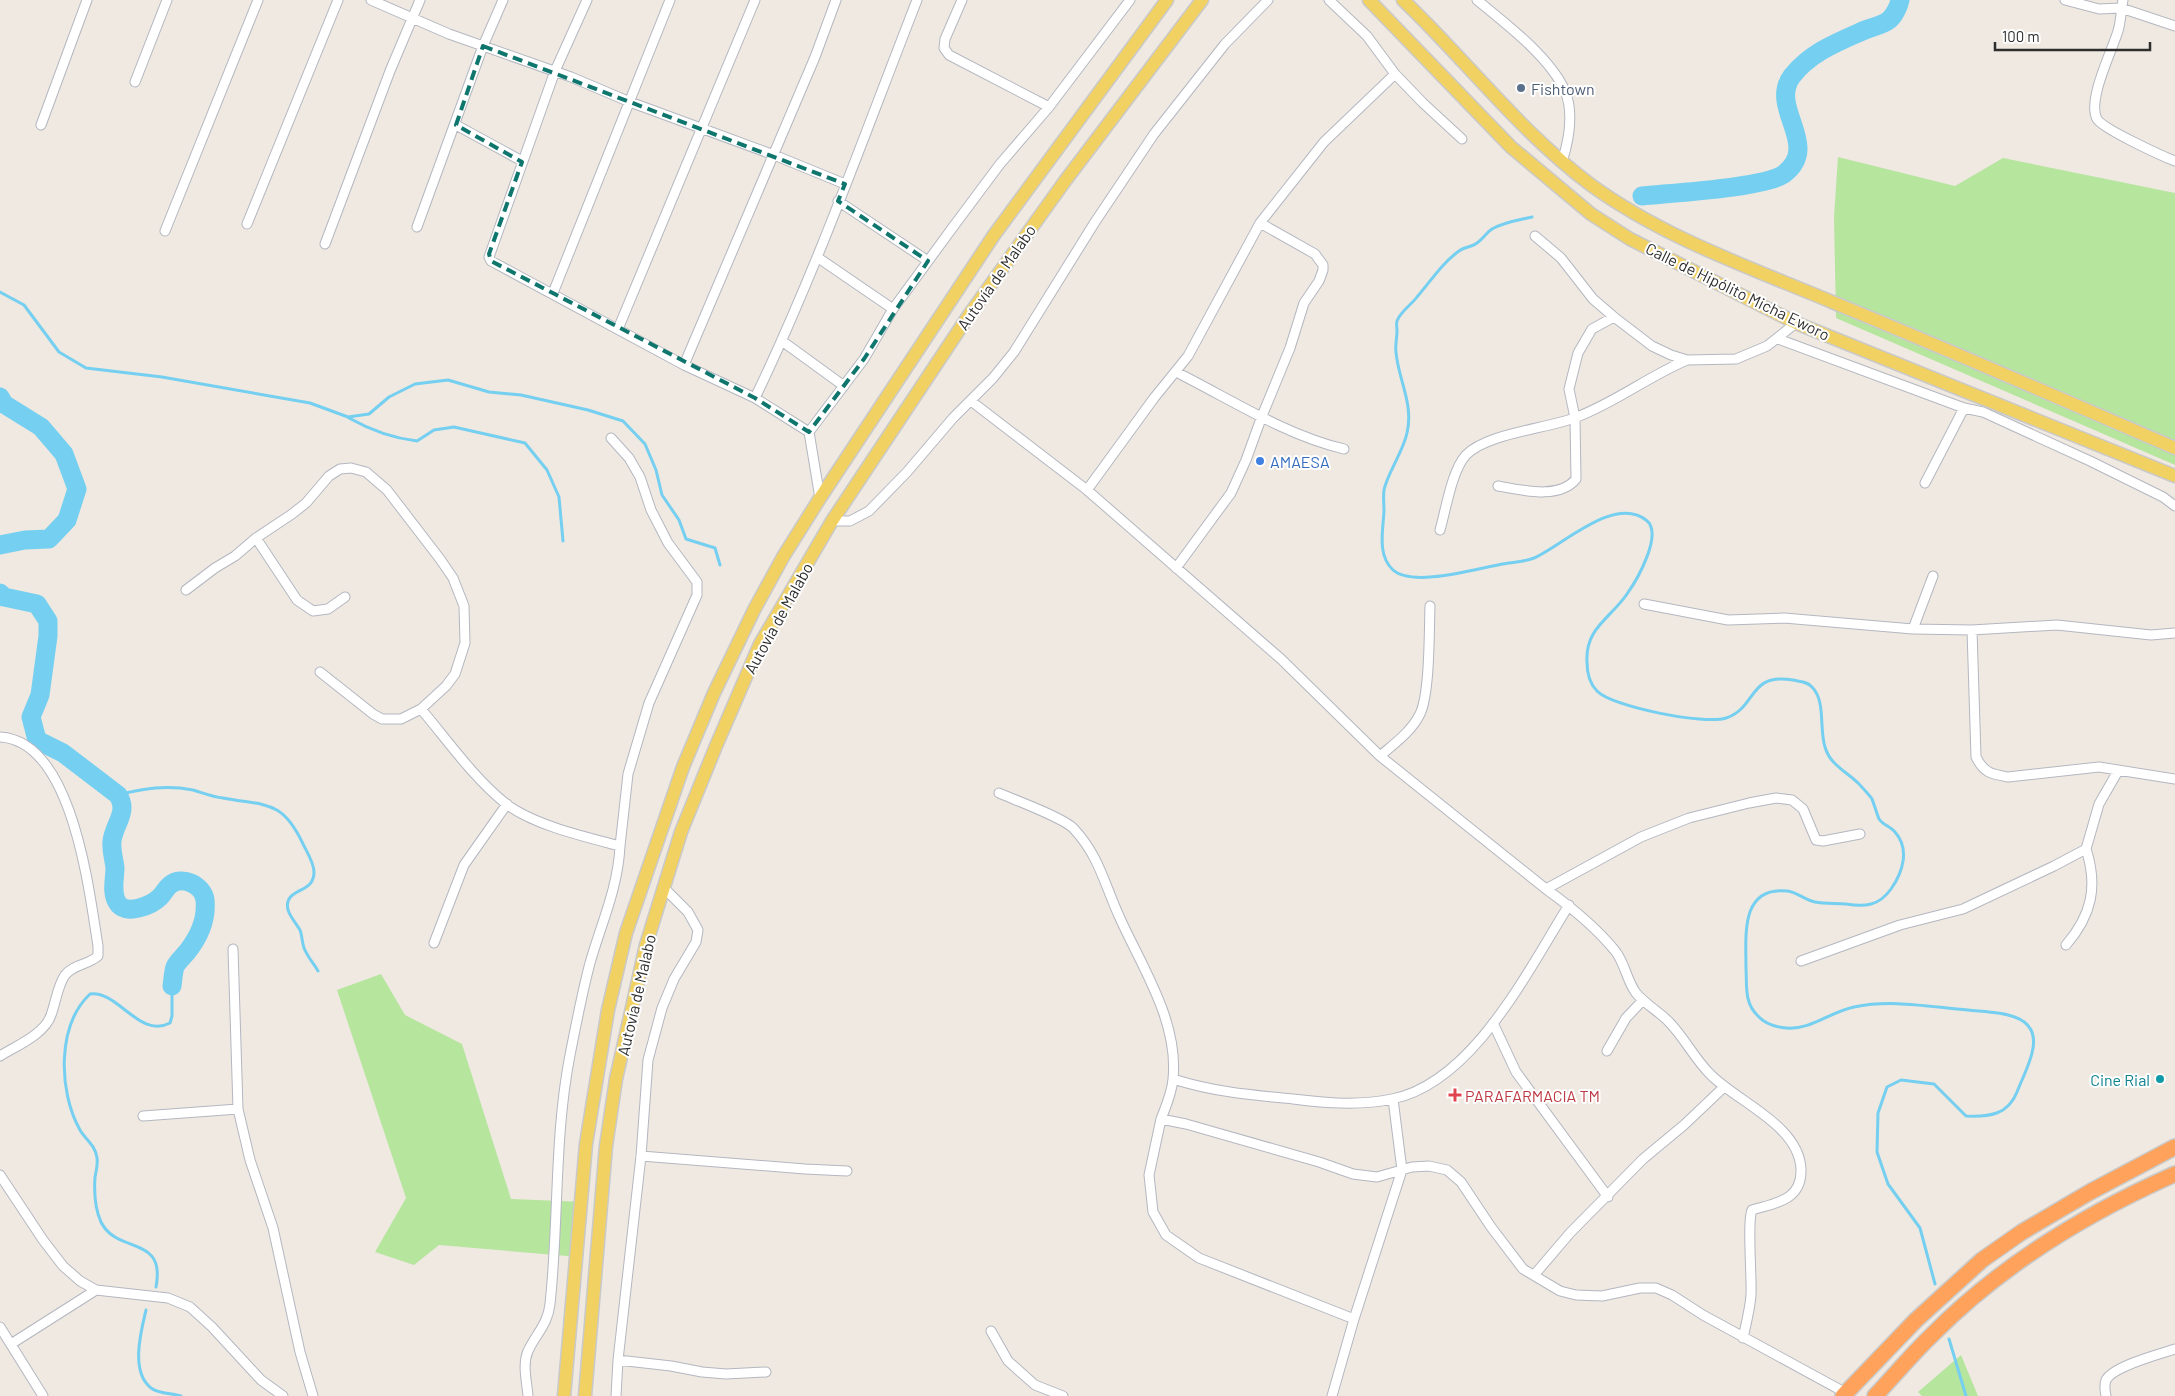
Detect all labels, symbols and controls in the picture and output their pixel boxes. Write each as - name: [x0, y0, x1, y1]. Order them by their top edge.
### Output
- scale bar: [1995, 20, 2150, 52]
- text: 100 m: [2002, 27, 2040, 45]
- place label: Fishtown: [1531, 79, 1595, 98]
- marker: Fishtown: [1515, 82, 1527, 94]
- street label: Autovía de Malabo: [953, 221, 1039, 333]
- street label: Calle de Hipólito Micha Eworo: [1643, 238, 1833, 344]
- place label: AMAESA: [1270, 452, 1330, 471]
- marker: AMAESA: [1254, 455, 1266, 467]
- street label: Autovía de Malabo: [740, 559, 816, 677]
- street label: Autovía de Malabo: [613, 932, 659, 1058]
- place label: Cine Rial: [2090, 1070, 2150, 1089]
- marker: Cine Rial: [2154, 1073, 2166, 1085]
- place label: PARAFARMACIA TM: [1465, 1086, 1600, 1105]
- marker: PARAFARMACIA TM: [1449, 1089, 1461, 1101]

